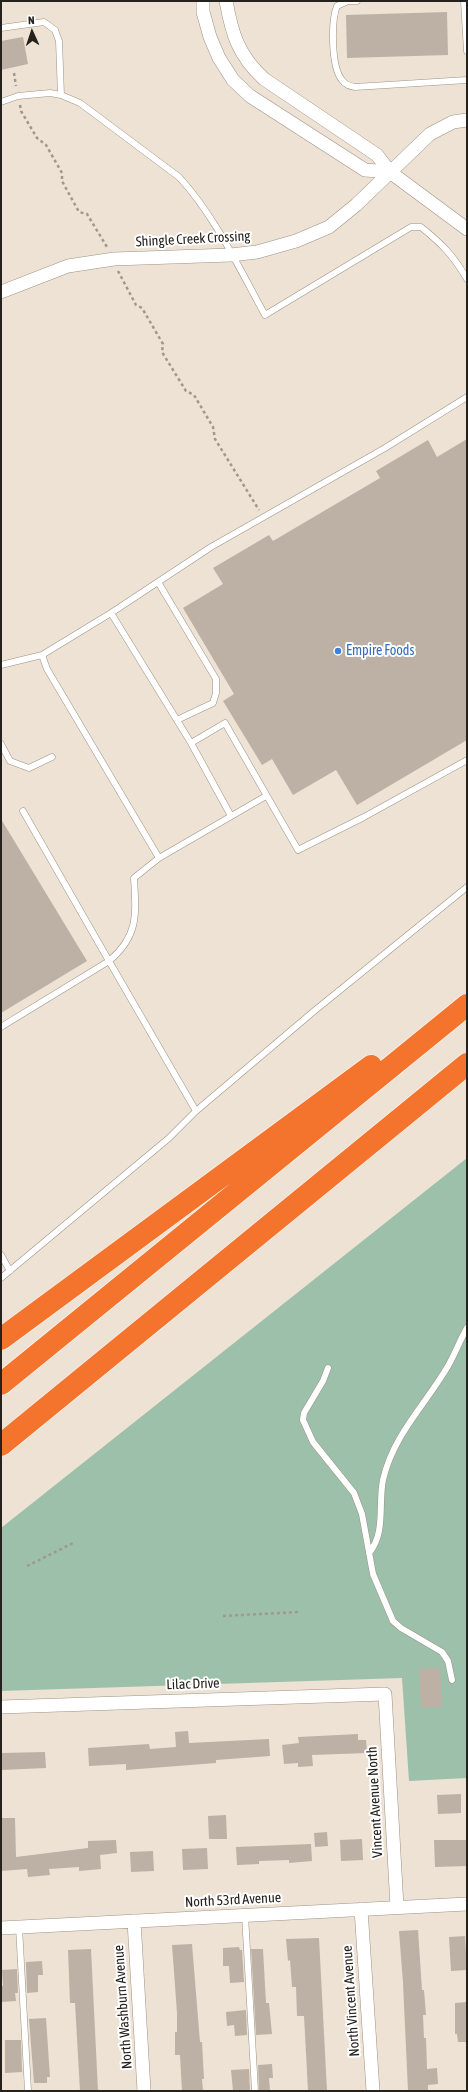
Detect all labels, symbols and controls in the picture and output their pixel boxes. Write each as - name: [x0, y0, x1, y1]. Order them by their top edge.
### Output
- north arrow: [12, 12, 52, 52]
- text: N: [28, 14, 35, 26]
- street label: Shingle Creek Crossing: [135, 228, 251, 250]
- place label: Empire Foods: [346, 643, 414, 659]
- marker: Empire Foods: [333, 646, 343, 656]
- street label: Lilac Drive: [166, 1675, 220, 1693]
- street label: Vincent Avenue North: [364, 1746, 386, 1858]
- street label: North 53rd Avenue: [185, 1889, 281, 1911]
- street label: North Washburn Avenue: [110, 1944, 136, 2070]
- street label: North Vincent Avenue: [339, 1945, 363, 2057]

